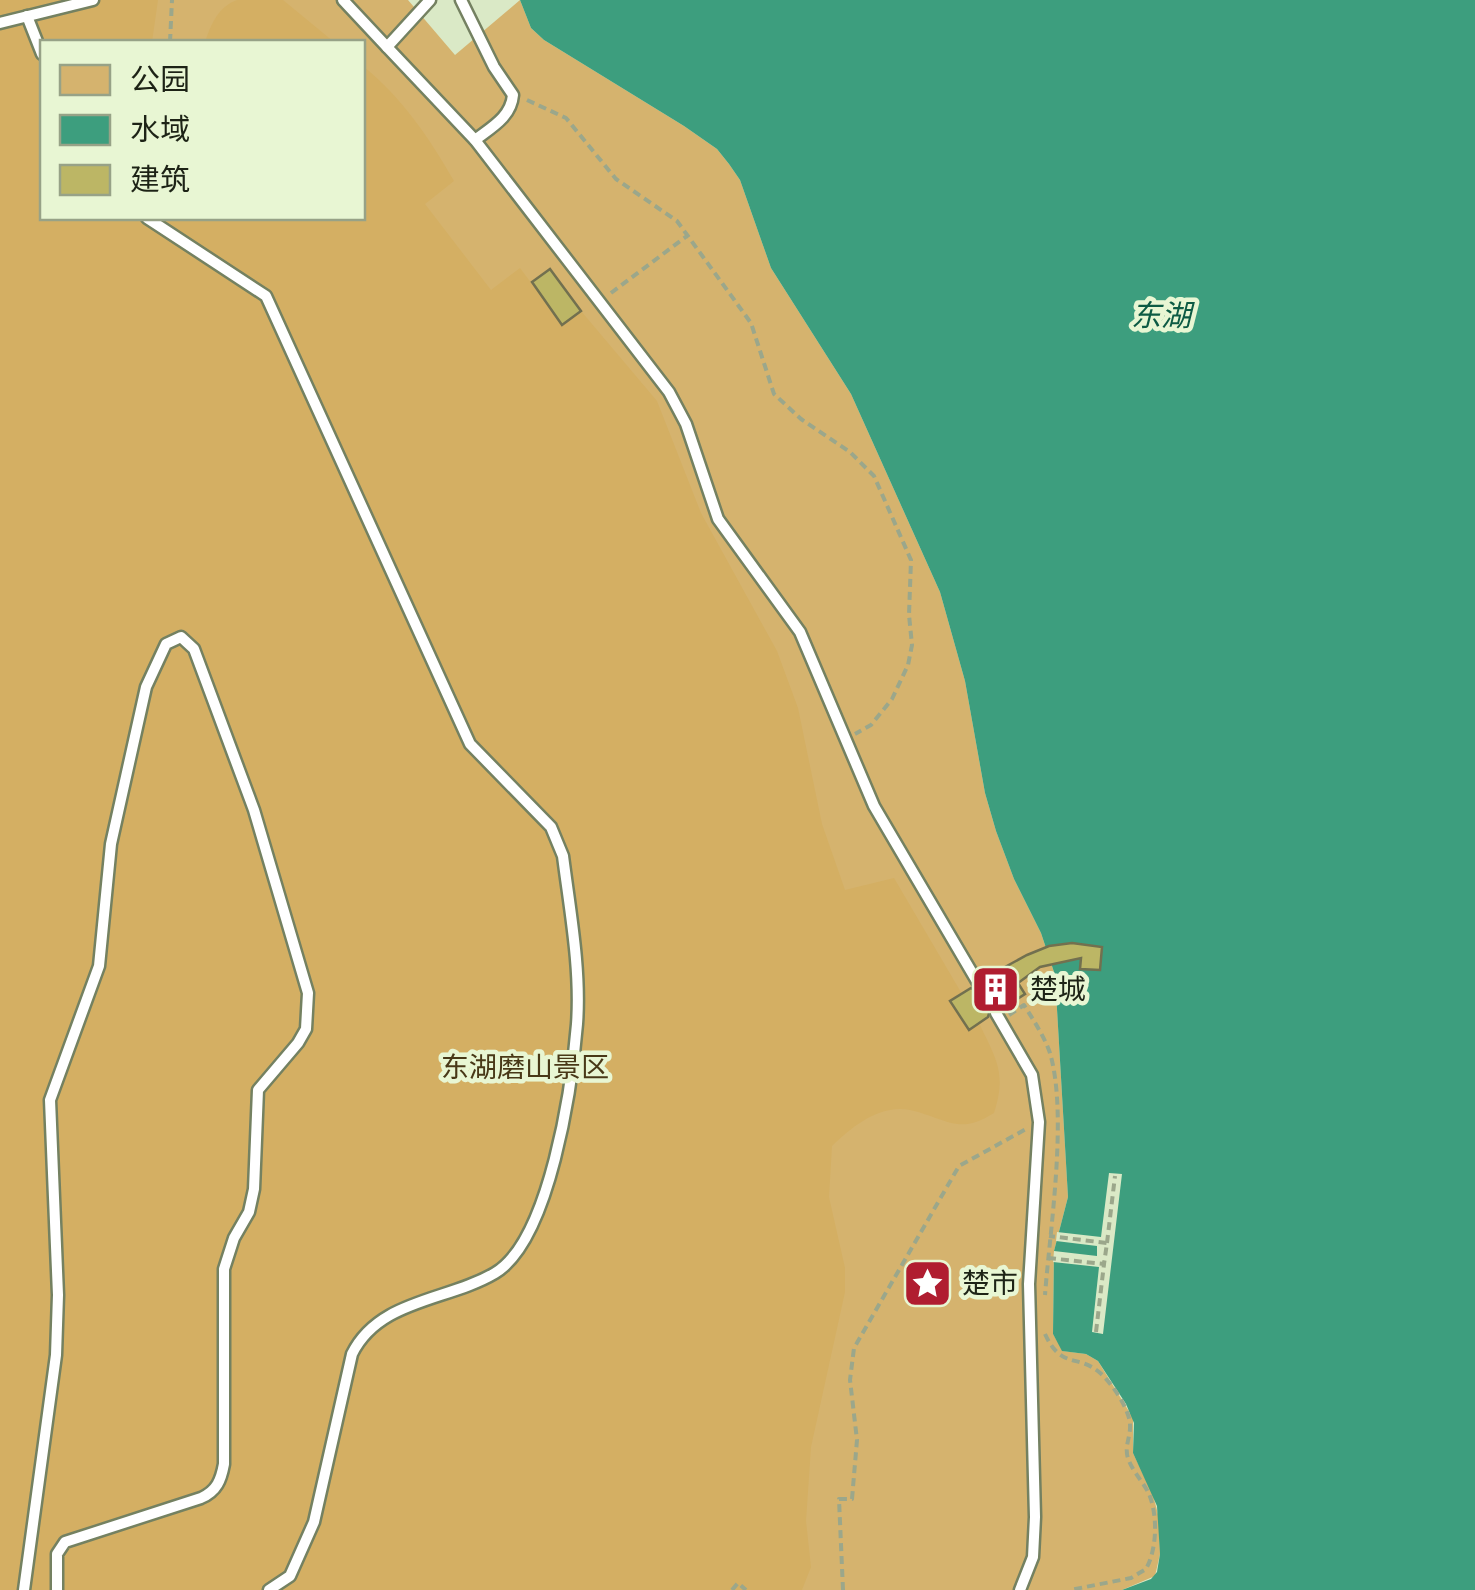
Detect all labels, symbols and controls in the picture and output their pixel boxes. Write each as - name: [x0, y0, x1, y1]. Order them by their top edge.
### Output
- legend: [40, 40, 365, 220]
- text: 公园: [130, 62, 190, 97]
- text: 水域: [130, 112, 190, 147]
- text: 建筑: [130, 162, 190, 197]
- water label: 东湖: [1131, 298, 1195, 333]
- building icon: 楚城: [969, 963, 1021, 1015]
- place label: 楚城: [1030, 973, 1086, 1006]
- park label: 东湖磨山景区: [441, 1051, 609, 1084]
- place icon: 楚市: [901, 1257, 953, 1309]
- place label: 楚市: [962, 1267, 1018, 1300]

